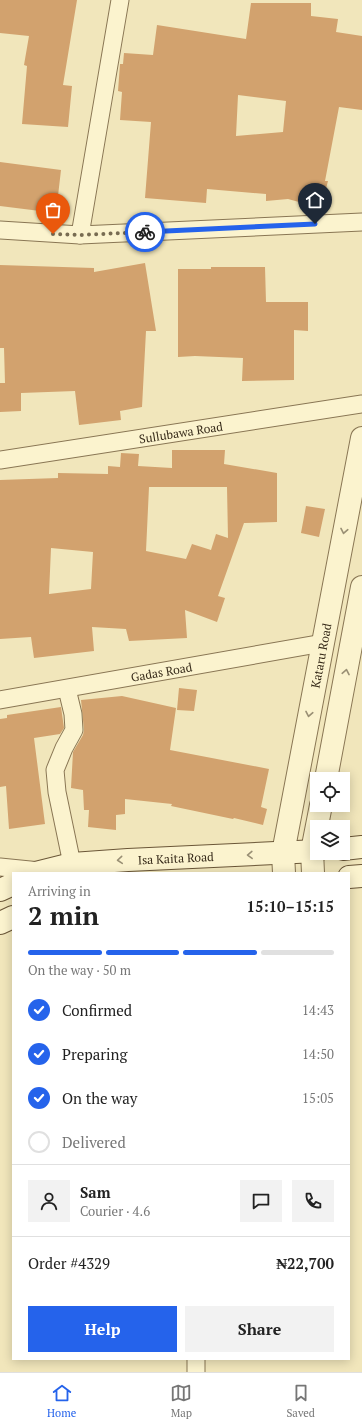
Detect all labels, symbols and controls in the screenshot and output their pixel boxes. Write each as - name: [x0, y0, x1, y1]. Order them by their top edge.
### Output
- pin: [298, 183, 332, 224]
- icon: home: [304, 189, 326, 211]
- pin: [36, 193, 70, 234]
- icon: bag: [42, 199, 64, 221]
- courier: [125, 212, 165, 252]
- icon: bike: [134, 221, 156, 243]
- street label: Sullubawa Road: [138, 418, 224, 446]
- one-way arrow: [341, 528, 349, 534]
- street label: Kataru Road: [307, 622, 334, 689]
- street label: Gadas Road: [130, 659, 194, 684]
- one-way arrow: [341, 669, 350, 675]
- one-way arrow: [306, 711, 314, 717]
- map controls: [310, 772, 350, 860]
- button: locate: [310, 772, 350, 812]
- button: layers: [310, 820, 350, 860]
- street label: Isa Kaita Road: [137, 848, 214, 867]
- one-way arrow: [247, 850, 253, 859]
- one-way arrow: [117, 856, 123, 865]
- text: Arriving in: [28, 882, 91, 900]
- text: 15:10–15:15: [247, 896, 334, 916]
- text: 2 min: [28, 898, 99, 932]
- text: On the way · 50 m: [28, 961, 131, 979]
- icon: check: [28, 999, 50, 1021]
- text: Confirmed: [62, 1000, 132, 1020]
- text: 14:43: [302, 1001, 334, 1019]
- icon: check: [28, 1043, 50, 1065]
- text: Preparing: [62, 1044, 127, 1064]
- text: 14:50: [302, 1045, 334, 1063]
- icon: check: [28, 1087, 50, 1109]
- text: On the way: [62, 1088, 137, 1108]
- text: 15:05: [302, 1089, 334, 1107]
- text: Delivered: [62, 1132, 126, 1152]
- button: person: [28, 1180, 70, 1222]
- button: chat: [240, 1180, 282, 1222]
- button: phone: [292, 1180, 334, 1222]
- text: Sam: [80, 1182, 111, 1202]
- text: Courier · 4.6: [80, 1202, 150, 1220]
- text: Order #4329: [28, 1253, 110, 1273]
- text: ₦22,700: [276, 1253, 334, 1273]
- button: Help: [28, 1306, 177, 1352]
- button: Share: [185, 1306, 334, 1352]
- tab: Home: [47, 1382, 76, 1420]
- tab: Map: [170, 1382, 192, 1420]
- tab: Saved: [286, 1382, 315, 1420]

